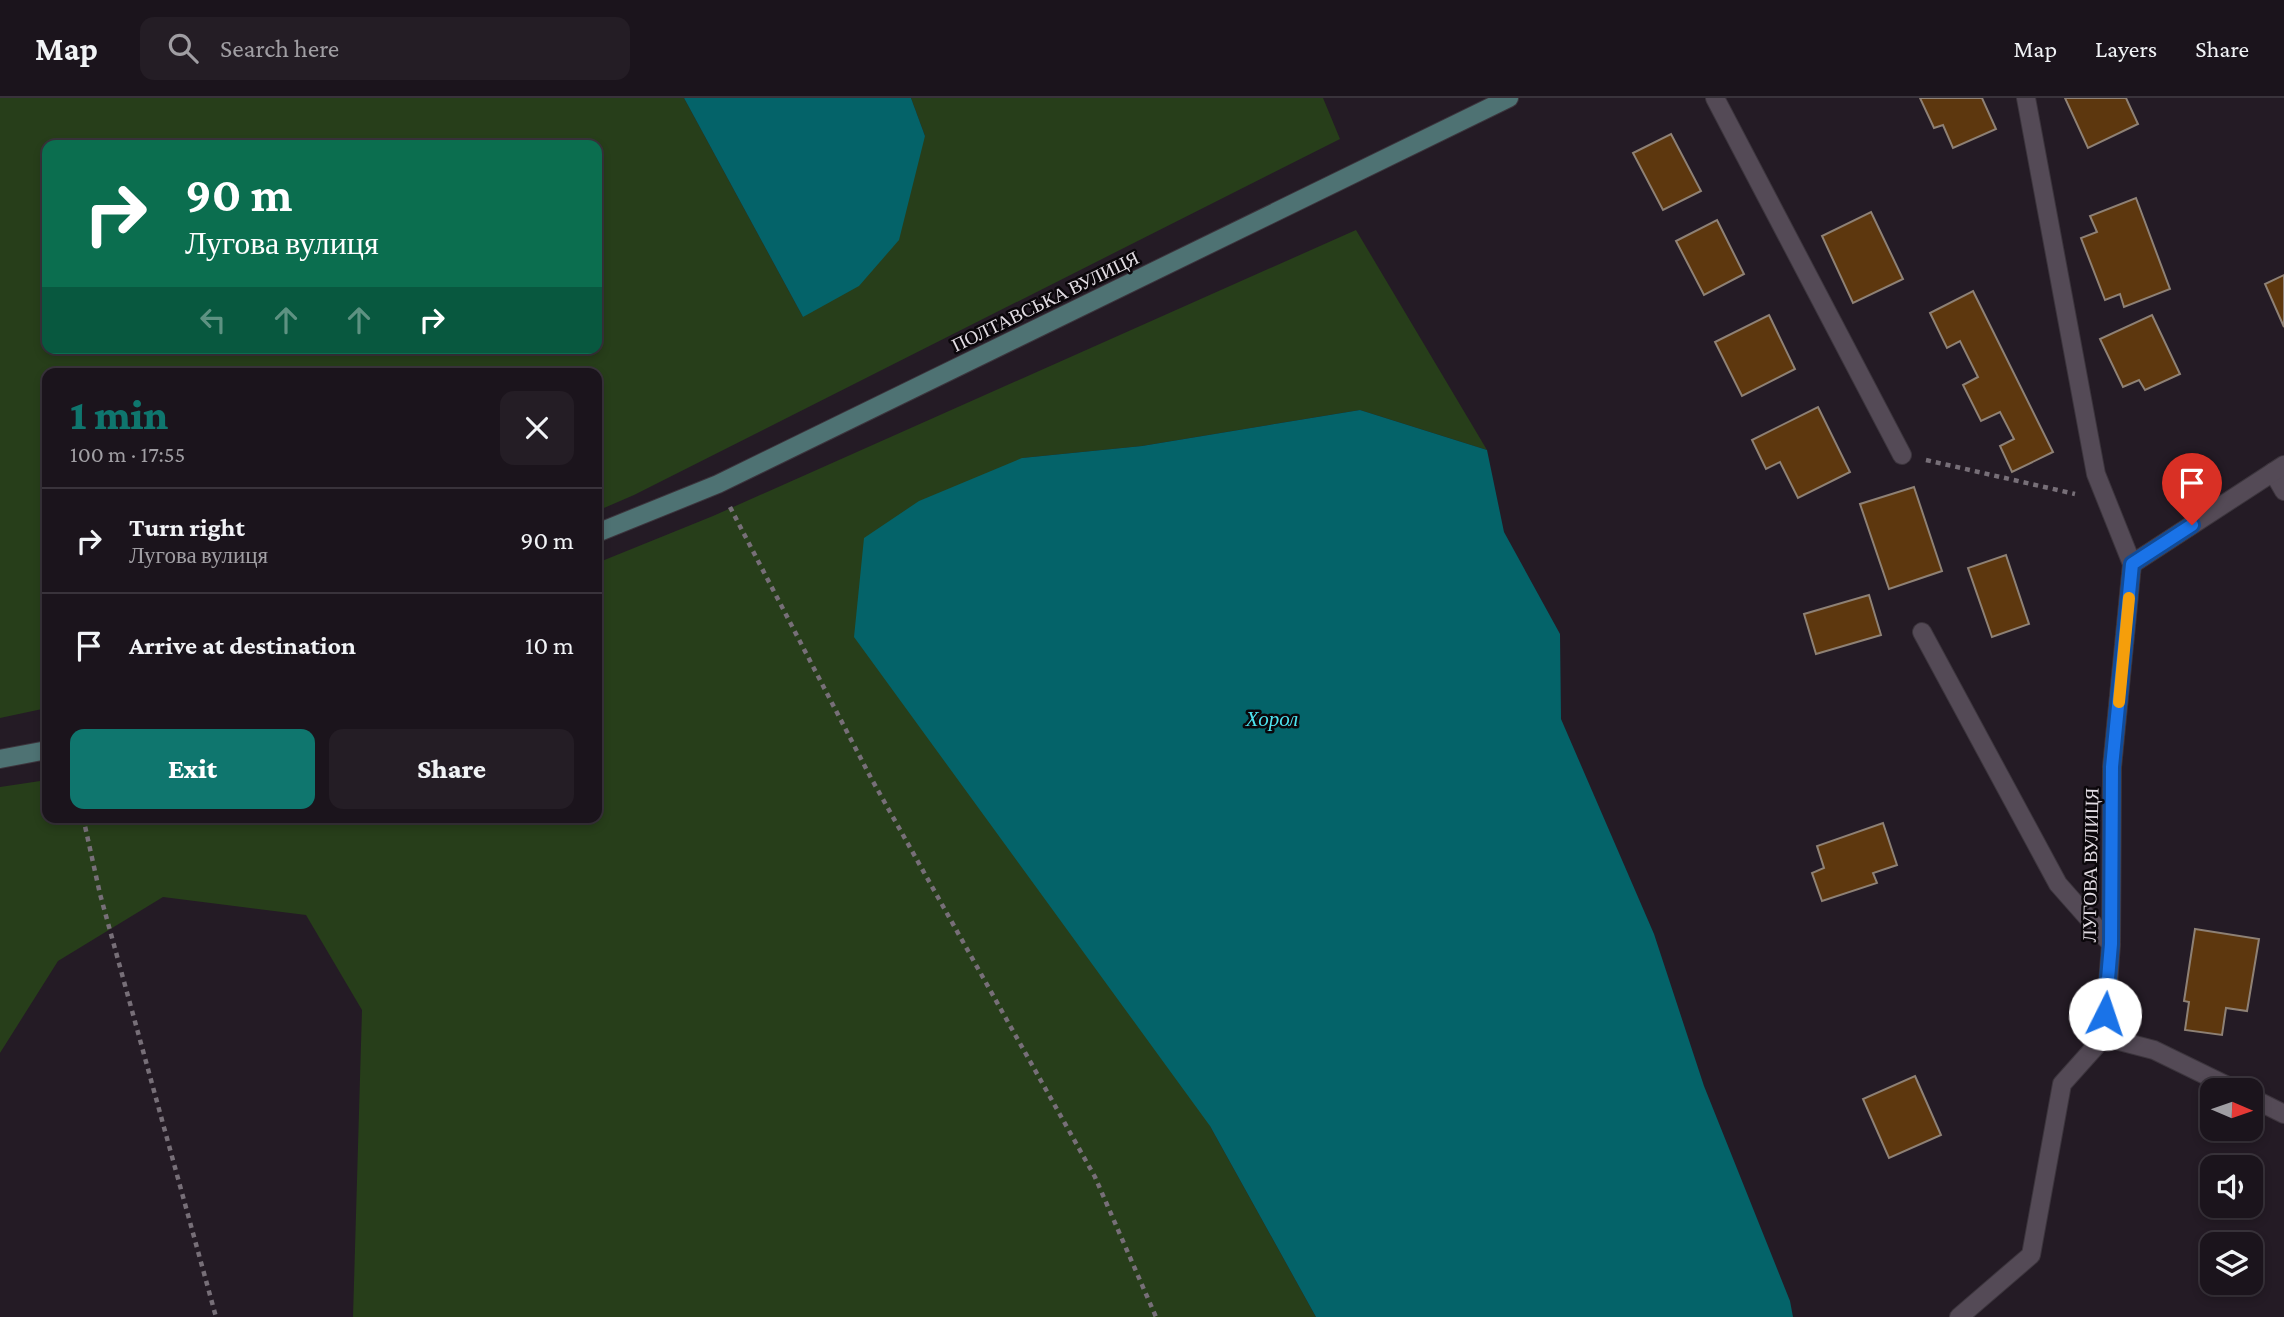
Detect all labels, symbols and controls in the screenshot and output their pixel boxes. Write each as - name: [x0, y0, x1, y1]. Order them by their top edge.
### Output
- search box: [140, 17, 630, 80]
- icon: search: [164, 29, 202, 67]
- text: Map: [35, 30, 98, 67]
- text: Search here: [220, 34, 339, 63]
- text: Map: [2013, 35, 2057, 62]
- text: Layers: [2095, 35, 2157, 62]
- text: Share: [2195, 35, 2249, 62]
- text: 90 m: [185, 167, 292, 222]
- icon: right: [70, 168, 161, 259]
- text: Лугова вулиця: [185, 225, 379, 261]
- street label: ПОЛТАВСЬКА ВУЛИЦЯ: [948, 247, 1142, 356]
- icon: left: [194, 301, 232, 339]
- icon: ahead: [267, 301, 305, 339]
- icon: ahead: [340, 301, 378, 339]
- icon: right: [413, 301, 451, 339]
- text: 1 min: [70, 391, 168, 438]
- button: close: [500, 391, 574, 465]
- text: 100 m · 17:55: [70, 441, 185, 467]
- pin: [2162, 453, 2222, 525]
- icon: arrive: [2173, 464, 2211, 502]
- text: Turn right: [129, 513, 245, 542]
- icon: right: [70, 522, 108, 560]
- text: 90 m: [520, 526, 574, 555]
- text: Лугова вулиця: [129, 542, 268, 568]
- icon: arrive: [70, 627, 108, 665]
- text: Arrive at destination: [129, 631, 356, 660]
- text: 10 m: [525, 631, 574, 660]
- water label: Хорол: [1245, 707, 1298, 731]
- button: Exit: [70, 729, 315, 809]
- button: Share: [329, 729, 574, 809]
- street label: ЛУГОВА ВУЛИЦЯ: [2079, 787, 2102, 943]
- position arrow: [2068, 977, 2142, 1051]
- north arrow: [2200, 1078, 2263, 1141]
- map controls: [2200, 1078, 2263, 1295]
- button: sound: [2200, 1155, 2263, 1218]
- button: layers: [2200, 1232, 2263, 1295]

